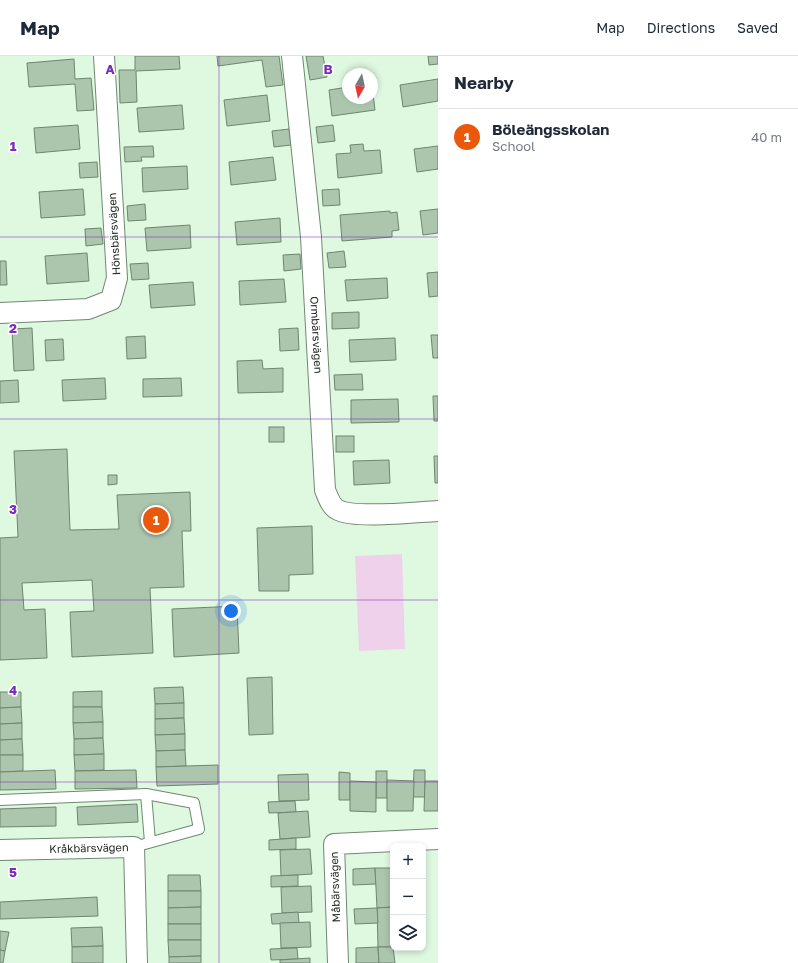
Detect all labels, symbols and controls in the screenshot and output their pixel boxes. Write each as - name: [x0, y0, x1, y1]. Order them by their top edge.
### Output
- text: Map: [20, 16, 60, 39]
- text: Map: [596, 19, 625, 36]
- text: Directions: [647, 19, 715, 36]
- text: Saved: [737, 19, 778, 36]
- text: A: [105, 61, 115, 77]
- text: B: [323, 61, 333, 77]
- north arrow: [342, 68, 378, 104]
- text: Nearby: [454, 72, 514, 93]
- text: Böleängsskolan: [492, 120, 609, 138]
- text: 1: [464, 129, 470, 145]
- text: 40 m: [751, 129, 782, 145]
- text: 1: [10, 138, 17, 154]
- text: School: [492, 138, 535, 154]
- street label: Hönsbärsvägen: [105, 192, 122, 276]
- street label: Ormbärsvägen: [308, 296, 326, 374]
- text: 2: [9, 320, 17, 336]
- text: 3: [9, 501, 17, 517]
- pin: 1: [143, 505, 169, 535]
- your location: [221, 601, 241, 621]
- text: 4: [9, 682, 17, 698]
- street label: Kråkbärsvägen: [49, 840, 129, 855]
- map controls: [390, 843, 426, 951]
- button: +: [390, 843, 426, 879]
- street label: Måbärsvägen: [327, 851, 342, 923]
- text: 5: [9, 864, 17, 880]
- button: −: [390, 879, 426, 915]
- button: layers: [390, 915, 426, 951]

